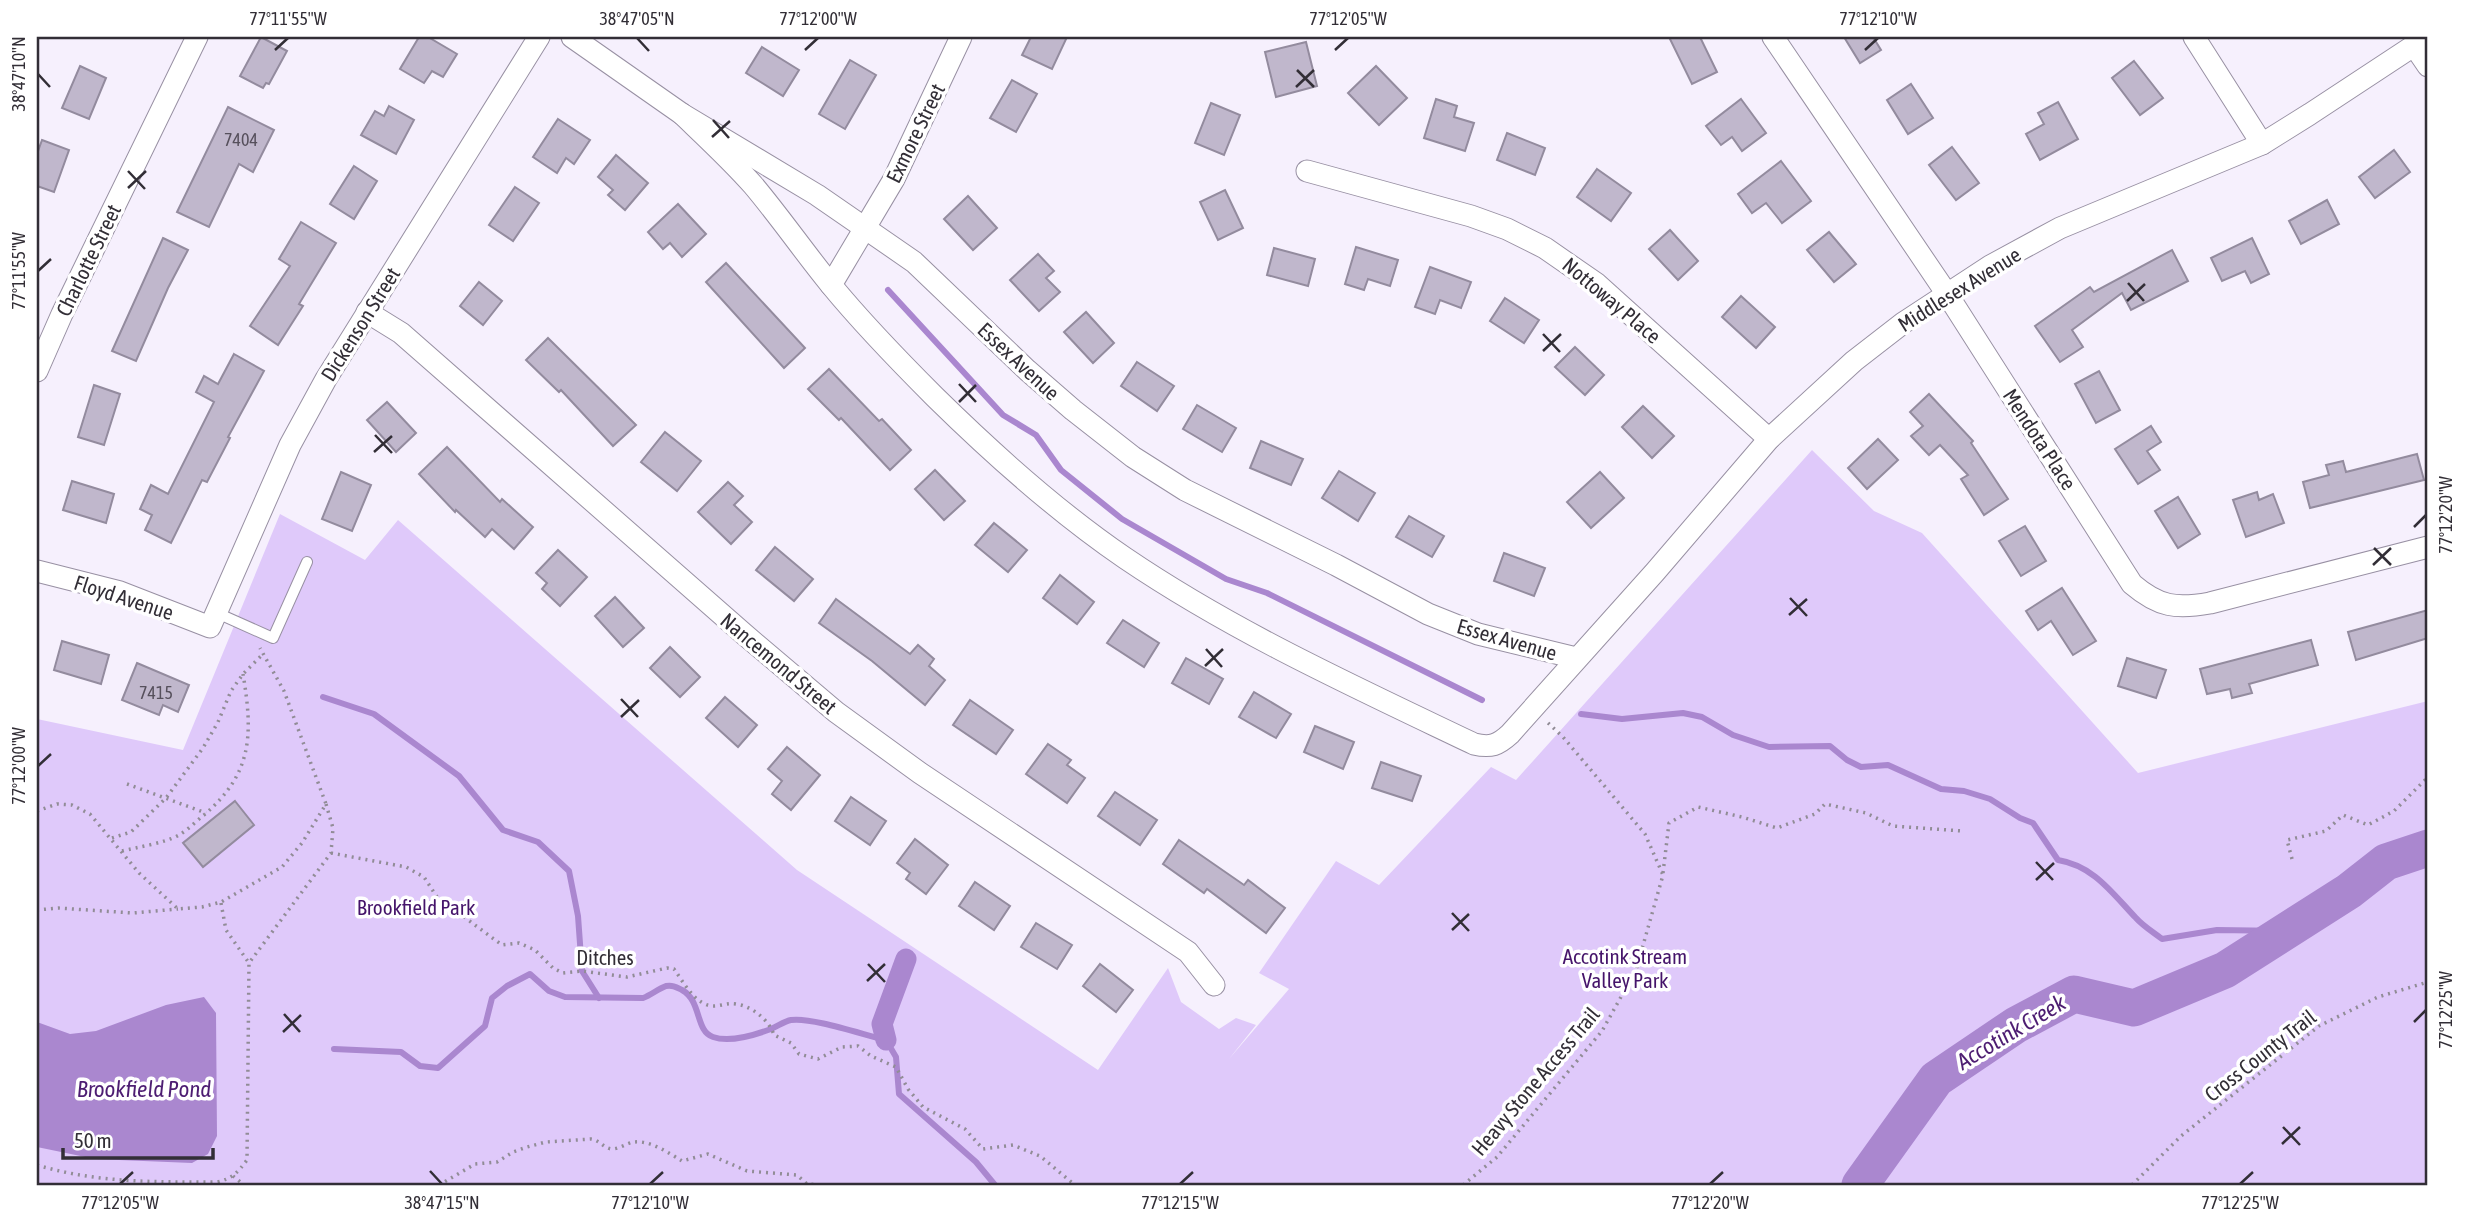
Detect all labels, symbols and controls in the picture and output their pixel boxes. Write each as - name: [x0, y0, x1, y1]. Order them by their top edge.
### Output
- text: 77°11'55"W: [249, 8, 327, 29]
- text: 38°47'05"N: [599, 8, 675, 29]
- text: 77°12'00"W: [779, 8, 857, 29]
- text: 77°12'05"W: [1309, 8, 1387, 29]
- text: 77°12'10"W: [1839, 8, 1917, 29]
- text: 38°47'10"N: [8, 36, 29, 112]
- street label: Exmore Street: [881, 80, 949, 186]
- house number: 7404: [224, 129, 258, 150]
- street label: Charlotte Street: [51, 200, 125, 320]
- text: 77°11'55"W: [8, 232, 29, 310]
- street label: Middlesex Avenue: [1893, 242, 2025, 336]
- street label: Nottoway Place: [1558, 252, 1666, 348]
- street label: Dickenson Street: [316, 263, 404, 385]
- street label: Essex Avenue: [973, 317, 1065, 405]
- street label: Mendota Place: [1999, 384, 2081, 494]
- text: 77°12'20"W: [2435, 476, 2456, 554]
- street label: Floyd Avenue: [71, 570, 177, 624]
- street label: Nancemond Street: [716, 608, 842, 718]
- street label: Essex Avenue: [1454, 613, 1560, 665]
- house number: 7415: [139, 682, 173, 703]
- text: 77°12'00"W: [8, 727, 29, 805]
- park label: Brookfield Park: [357, 895, 475, 919]
- park label: Accotink Stream Valley Park: [1563, 944, 1687, 992]
- street label: Ditches: [576, 945, 634, 969]
- text: 77°12'25"W: [2435, 971, 2456, 1049]
- water label: Accotink Creek: [1951, 989, 2071, 1075]
- street label: Heavy Stone Access Trail: [1466, 1002, 1604, 1160]
- street label: Cross County Trail: [2200, 1004, 2321, 1106]
- water label: Brookfield Pond: [77, 1076, 211, 1102]
- scale bar: [63, 1117, 214, 1161]
- text: 50 m: [74, 1128, 112, 1152]
- text: 77°12'05"W: [81, 1192, 159, 1213]
- text: 38°47'15"N: [404, 1192, 480, 1213]
- text: 77°12'10"W: [611, 1192, 689, 1213]
- text: 77°12'15"W: [1141, 1192, 1219, 1213]
- text: 77°12'20"W: [1671, 1192, 1749, 1213]
- text: 77°12'25"W: [2201, 1192, 2279, 1213]

